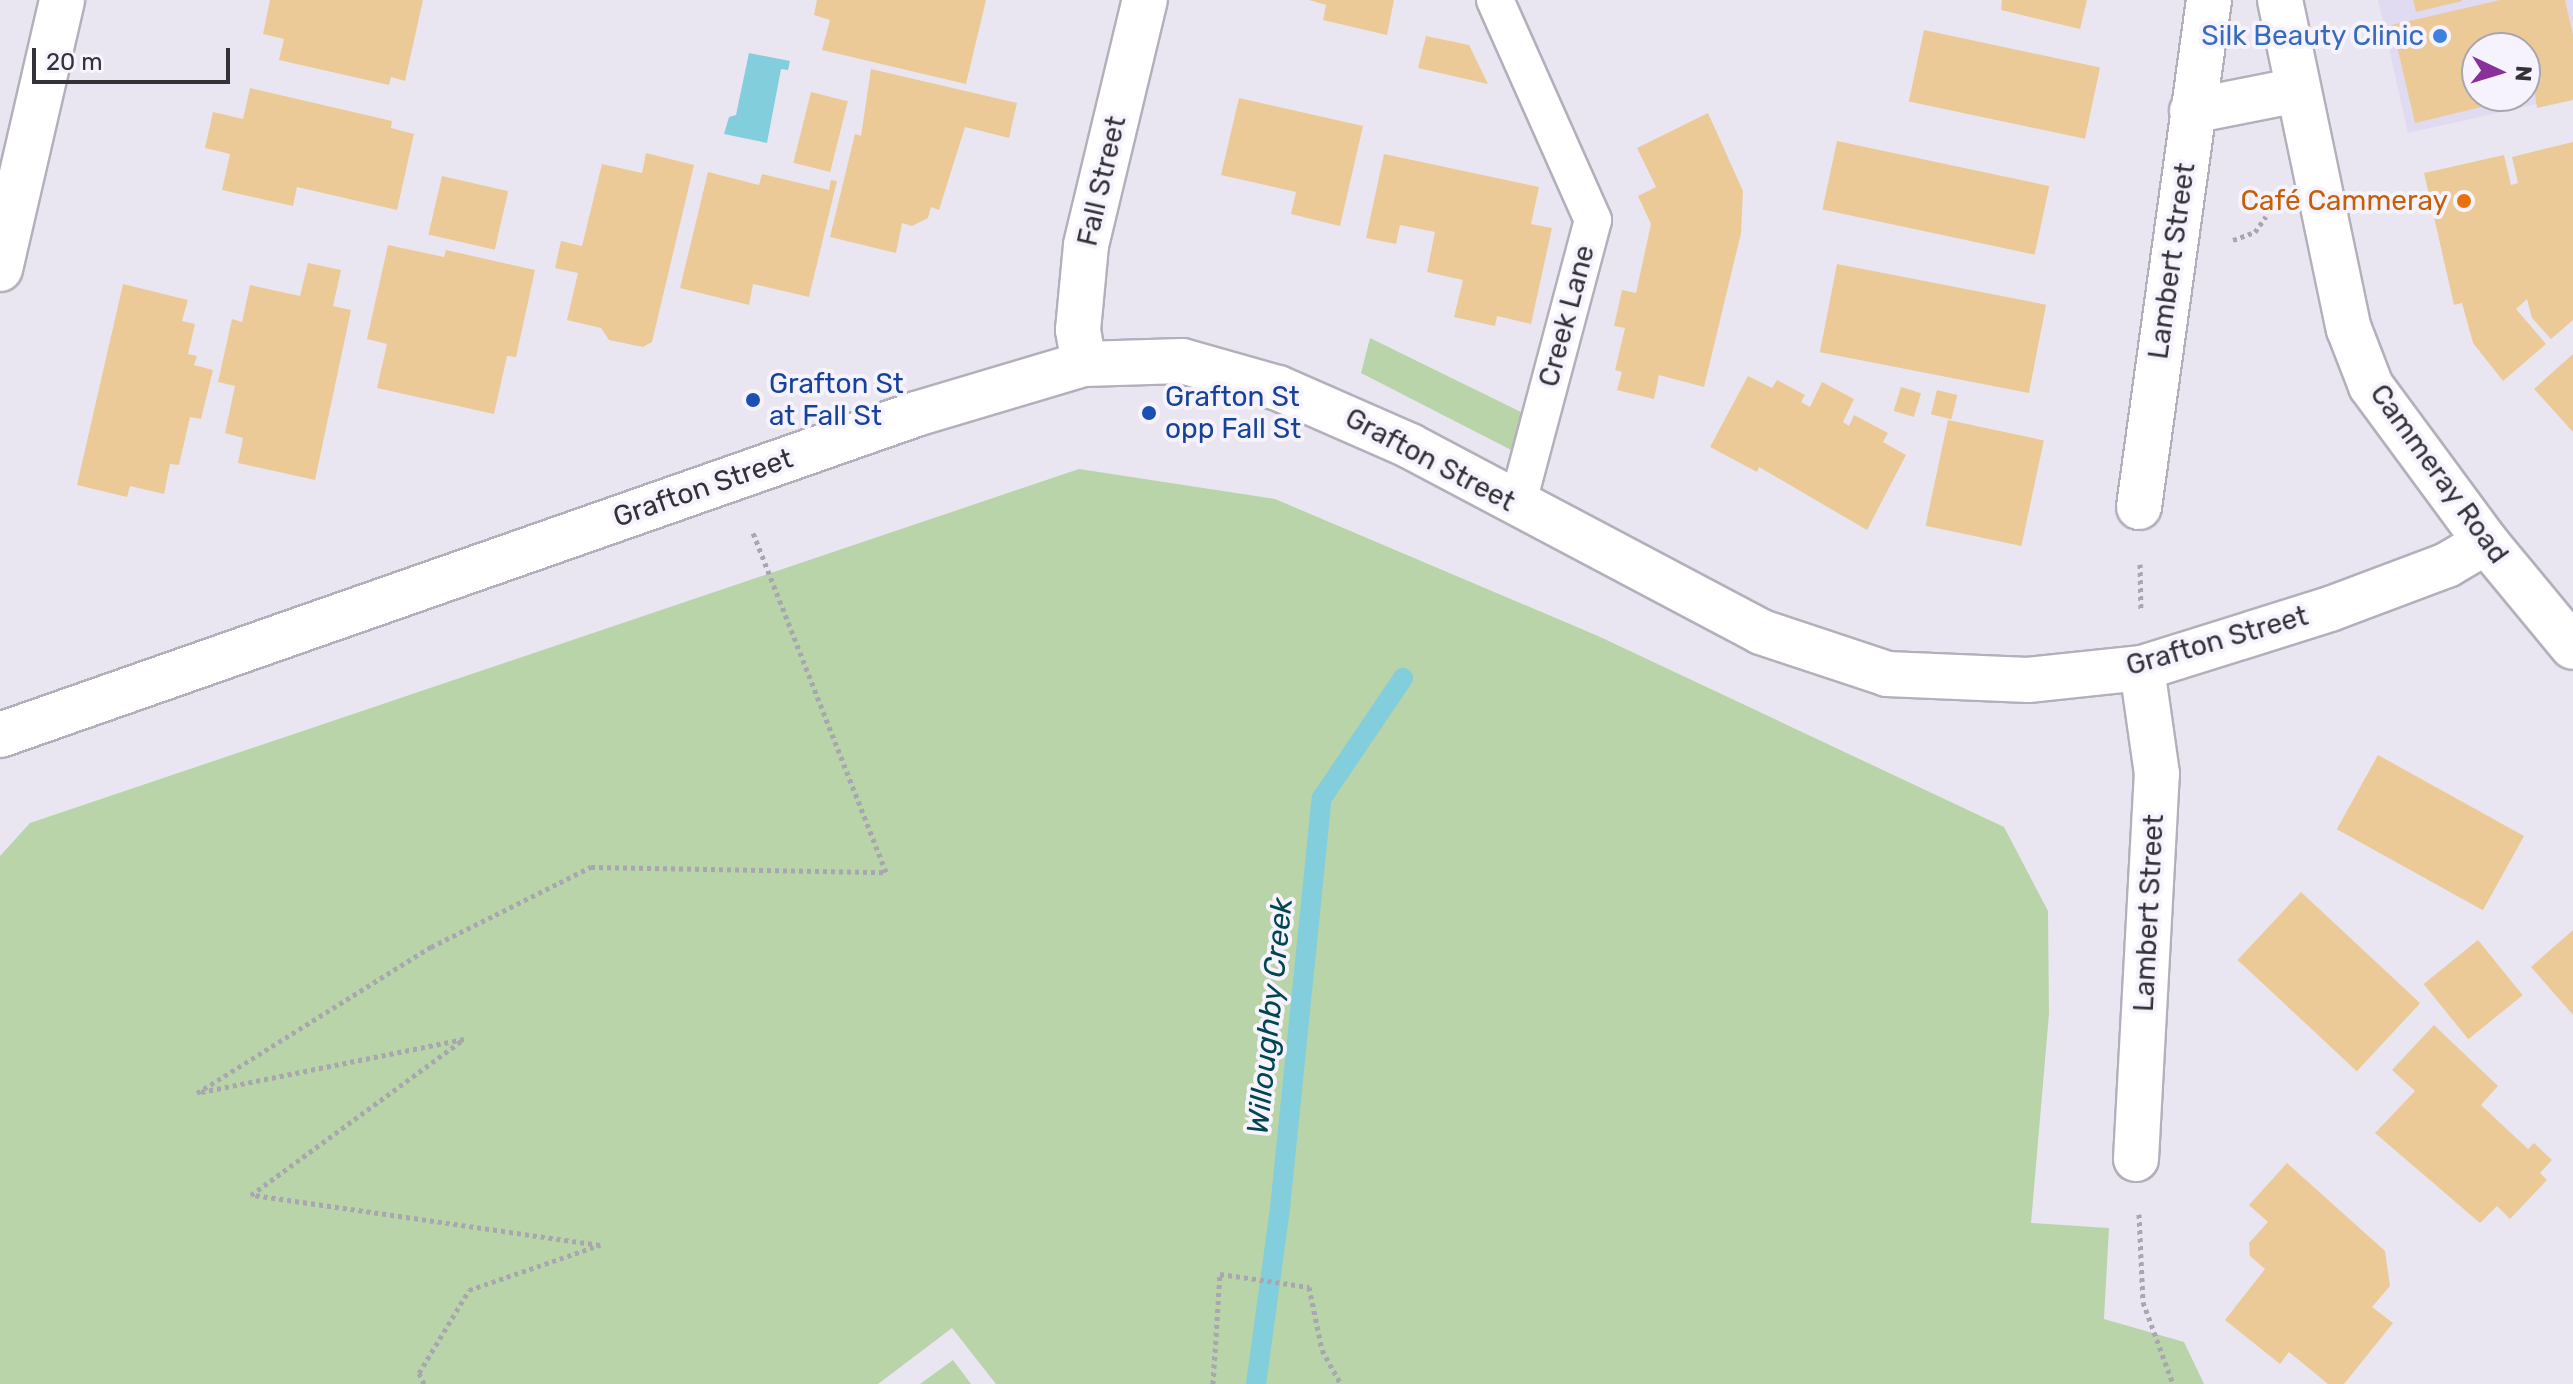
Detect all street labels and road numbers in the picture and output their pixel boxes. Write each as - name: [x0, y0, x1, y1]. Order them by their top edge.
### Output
- street label: Fall Street: [1071, 113, 1133, 249]
- street label: Lambert Street: [2142, 161, 2202, 361]
- street label: Creek Lane: [1532, 241, 1602, 391]
- street label: Cammeray Road: [2363, 378, 2515, 570]
- street label: Grafton Street: [1339, 401, 1521, 519]
- street label: Grafton Street: [609, 442, 797, 534]
- street label: Grafton Street: [2122, 599, 2312, 683]
- street label: Lambert Street: [2127, 813, 2171, 1013]

